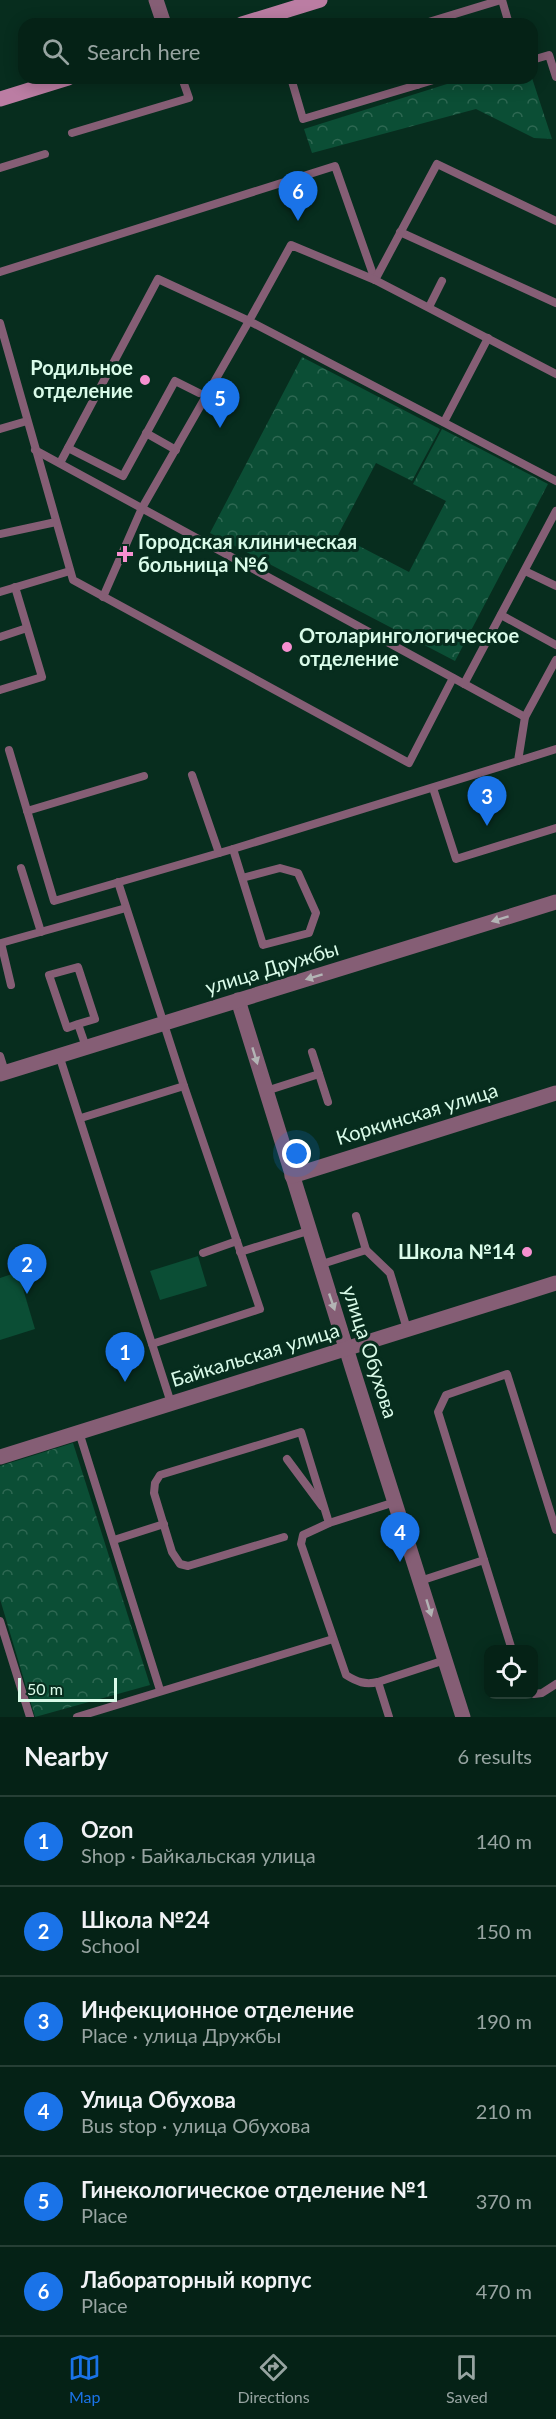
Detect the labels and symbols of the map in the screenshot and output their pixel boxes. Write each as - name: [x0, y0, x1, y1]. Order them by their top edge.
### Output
- pin: 6: [278, 172, 318, 221]
- place label: Родильное отделение: [30, 355, 133, 402]
- marker: Родильное отделение: [138, 373, 152, 387]
- pin: 5: [200, 378, 240, 428]
- place label: Городская клиническая больница №6: [138, 529, 357, 576]
- marker: Городская клиническая больница №6: [116, 545, 134, 563]
- place label: Отоларингологическое отделение: [299, 623, 520, 670]
- marker: Отоларингологическое отделение: [280, 640, 294, 654]
- pin: 3: [468, 776, 506, 826]
- one-way arrow: [491, 915, 509, 924]
- street label: улица Дружбы: [202, 935, 341, 999]
- one-way arrow: [305, 973, 323, 982]
- one-way arrow: [251, 1047, 260, 1065]
- street label: Коркинская улица: [333, 1077, 500, 1149]
- your location: [282, 1139, 311, 1168]
- place label: Школа №14: [398, 1239, 515, 1263]
- pin: 2: [8, 1244, 46, 1294]
- marker: Школа №14: [520, 1245, 534, 1259]
- street label: улица Обухова: [338, 1282, 404, 1421]
- one-way arrow: [327, 1294, 337, 1312]
- street label: Байкальская улица: [168, 1317, 342, 1391]
- pin: 1: [106, 1332, 144, 1382]
- pin: 4: [380, 1512, 420, 1562]
- one-way arrow: [425, 1599, 434, 1617]
- scale bar: [18, 1675, 117, 1702]

